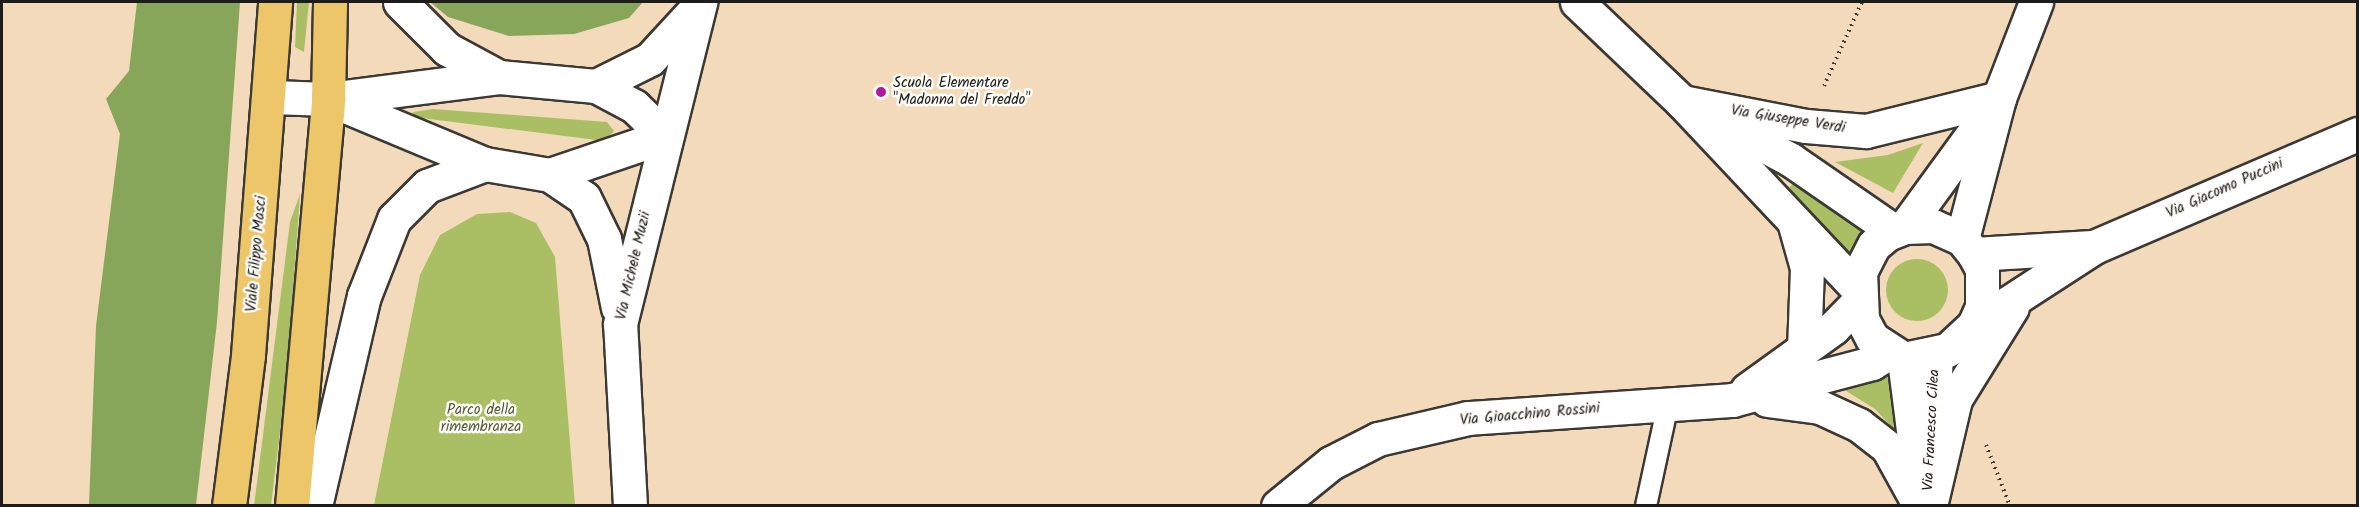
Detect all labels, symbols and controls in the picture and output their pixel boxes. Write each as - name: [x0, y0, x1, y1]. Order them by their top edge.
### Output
- place label: Scuola Elementare "Madonna del Freddo": [893, 74, 1030, 109]
- marker: Scuola Elementare "Madonna del Freddo": [874, 85, 888, 99]
- street label: Via Giuseppe Verdi: [1730, 102, 1846, 138]
- street label: Via Giacomo Puccini: [2164, 155, 2286, 223]
- street label: Viale Filippo Masci: [243, 195, 271, 313]
- street label: Via Michele Muzii: [613, 210, 655, 322]
- street label: Via Francesco Cilea: [1920, 369, 1944, 491]
- street label: Via Gioacchino Rossini: [1459, 400, 1601, 430]
- park label: Parco della rimembranza: [441, 401, 521, 436]

